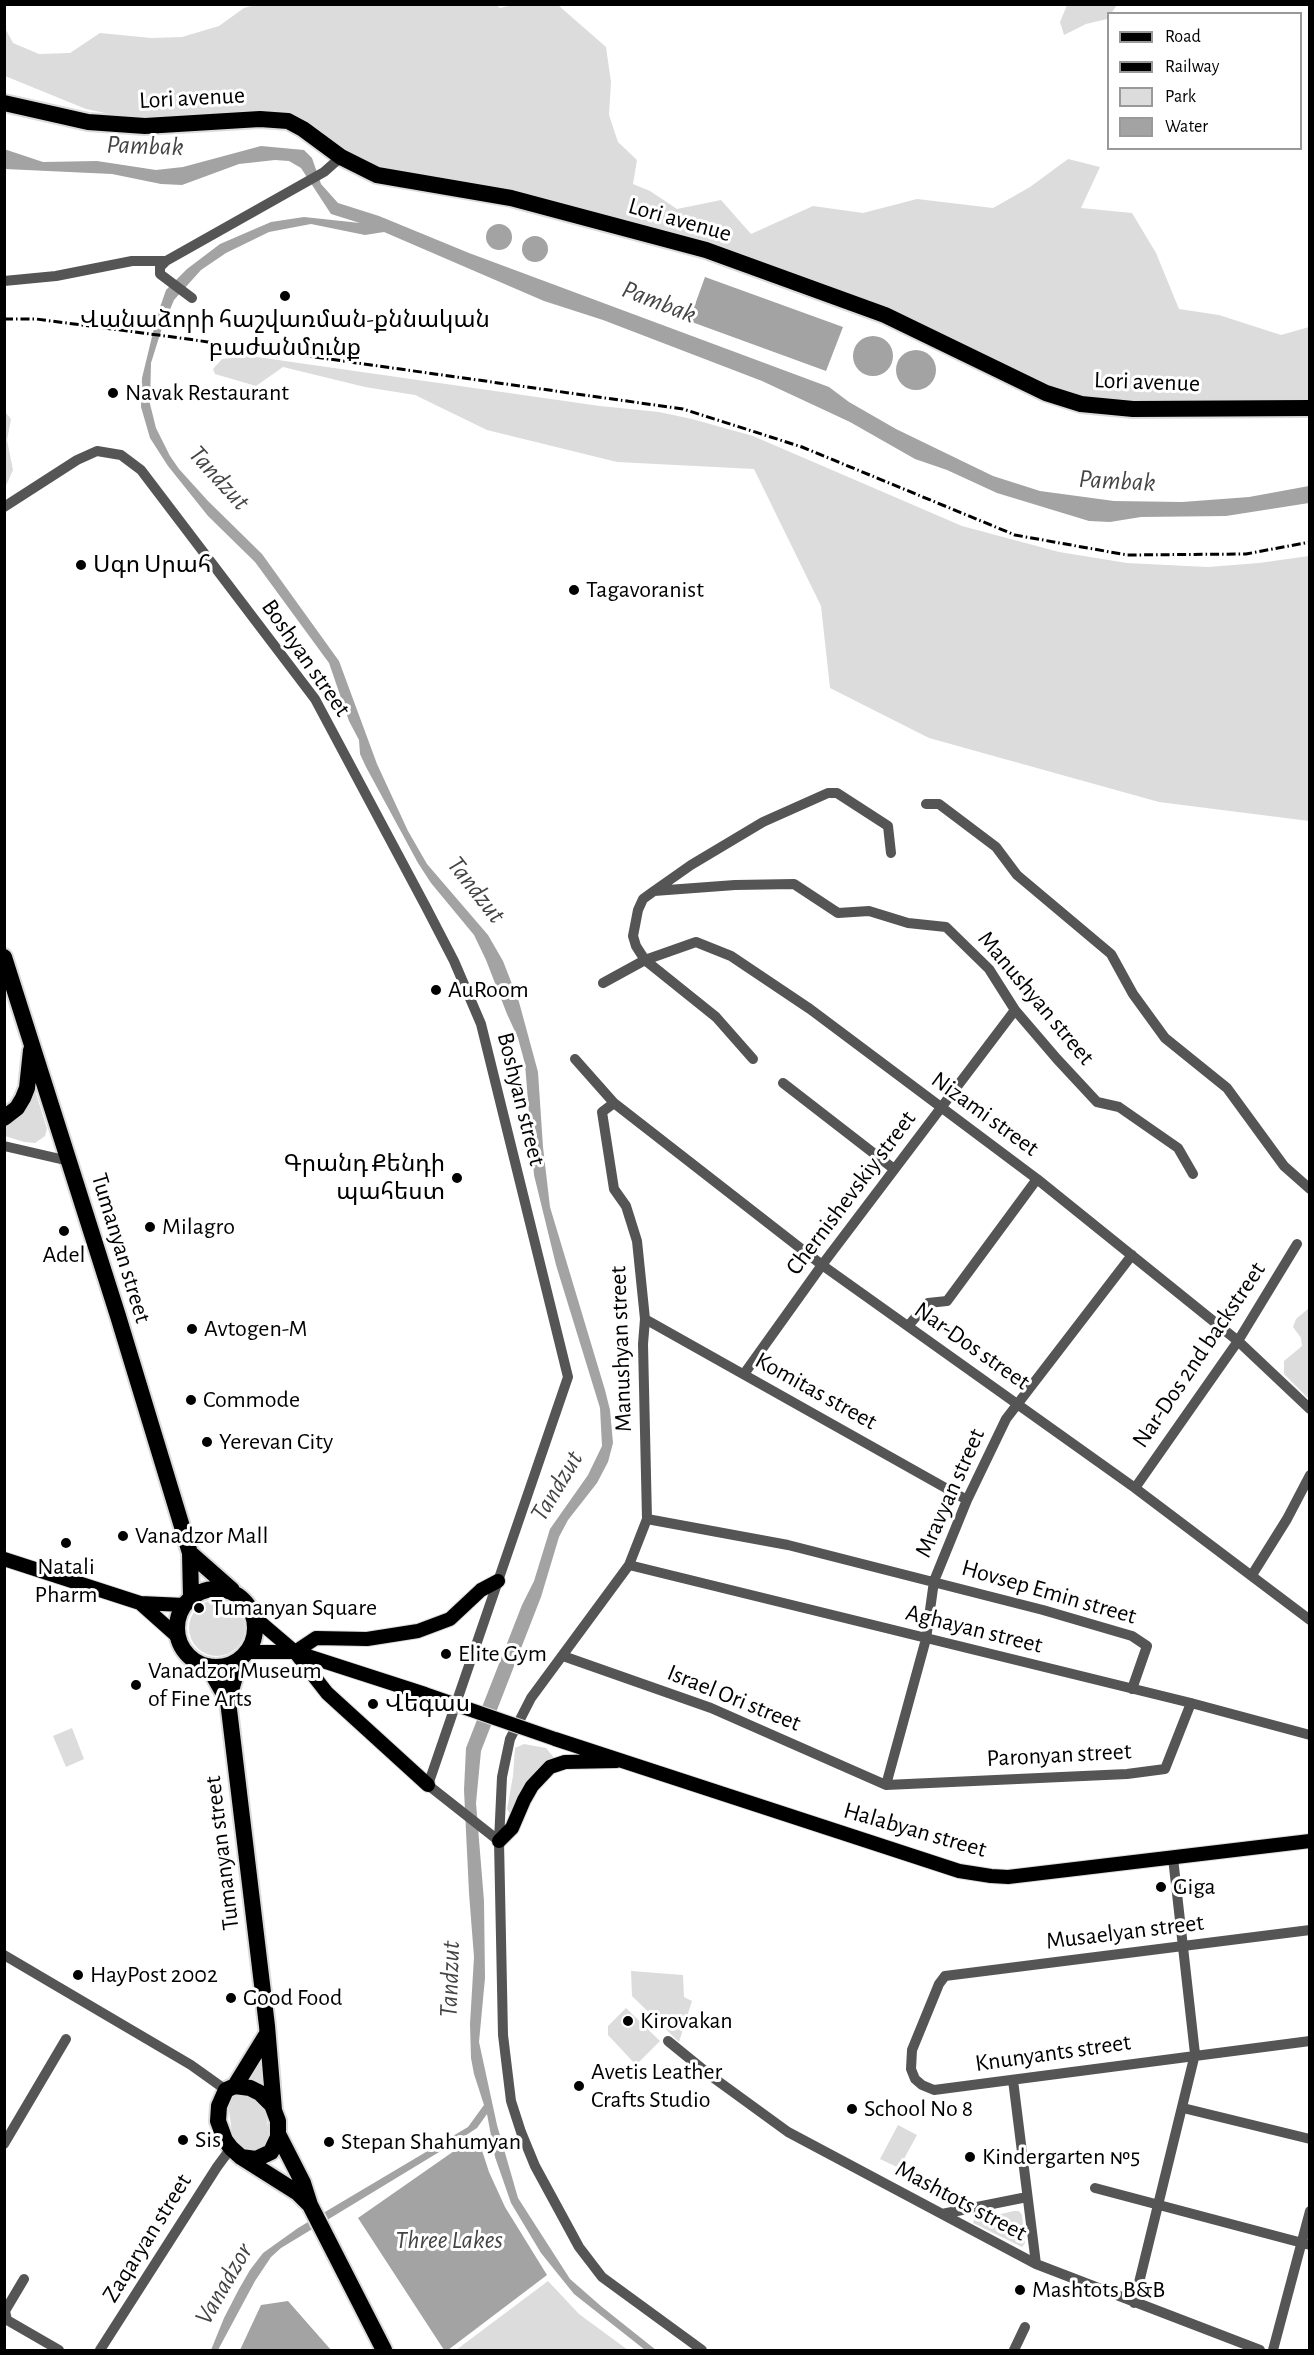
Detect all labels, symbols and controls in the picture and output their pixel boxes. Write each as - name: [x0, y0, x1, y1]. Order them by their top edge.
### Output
- legend: [1107, 12, 1302, 150]
- text: Road: [1165, 28, 1201, 46]
- text: Railway: [1165, 58, 1219, 76]
- street label: Lori avenue: [138, 81, 246, 115]
- text: Park: [1165, 88, 1196, 106]
- text: Water: [1165, 118, 1208, 136]
- water label: Pambak: [106, 129, 184, 163]
- street label: Lori avenue: [625, 192, 735, 248]
- water label: Pambak: [618, 274, 700, 330]
- marker: Վանաձորի հաշվառման-քննական բաժանմունք: [278, 289, 292, 303]
- place label: Վանաձորի հաշվառման-քննական բաժանմունք: [80, 306, 490, 362]
- street label: Lori avenue: [1094, 366, 1200, 398]
- place label: Navak Restaurant: [125, 379, 289, 407]
- marker: Navak Restaurant: [106, 386, 120, 400]
- water label: Tandzut: [182, 439, 256, 517]
- water label: Pambak: [1078, 463, 1156, 499]
- place label: Սգո Սրահ: [93, 551, 211, 579]
- marker: Սգո Սրահ: [74, 558, 88, 572]
- place label: Tagavoranist: [586, 576, 704, 604]
- marker: Tagavoranist: [567, 583, 581, 597]
- street label: Boshyan street: [255, 594, 357, 722]
- water label: Tandzut: [440, 850, 512, 930]
- street label: Manushyan street: [972, 925, 1100, 1071]
- place label: AuRoom: [448, 976, 529, 1004]
- marker: AuRoom: [429, 983, 443, 997]
- street label: Boshyan street: [491, 1029, 551, 1169]
- street label: Nizami street: [926, 1065, 1044, 1163]
- street label: Chernishevskiy street: [780, 1105, 922, 1281]
- place label: Գրանդ Քենդի պահեստ: [283, 1150, 445, 1206]
- street label: Tumanyan street: [85, 1170, 157, 1326]
- marker: Գրանդ Քենդի պահեստ: [450, 1171, 464, 1185]
- place label: Milagro: [162, 1213, 235, 1241]
- marker: Milagro: [143, 1220, 157, 1234]
- marker: Adel: [57, 1224, 71, 1238]
- place label: Adel: [43, 1241, 85, 1269]
- street label: Nar-Dos 2nd backstreet: [1126, 1257, 1272, 1453]
- street label: Manushyan street: [604, 1265, 638, 1433]
- street label: Nar-Dos street: [909, 1296, 1035, 1396]
- place label: Avtogen-M: [204, 1315, 307, 1343]
- marker: Avtogen-M: [185, 1322, 199, 1336]
- street label: Komitas street: [750, 1346, 882, 1436]
- place label: Commode: [203, 1386, 300, 1414]
- marker: Commode: [184, 1393, 198, 1407]
- street label: Mravyan street: [909, 1424, 991, 1562]
- place label: Yerevan City: [219, 1428, 333, 1456]
- marker: Yerevan City: [200, 1435, 214, 1449]
- water label: Tandzut: [524, 1445, 590, 1527]
- place label: Vanadzor Mall: [135, 1522, 268, 1550]
- marker: Vanadzor Mall: [116, 1529, 130, 1543]
- marker: Natali Pharm: [59, 1536, 73, 1550]
- place label: Natali Pharm: [35, 1553, 97, 1609]
- street label: Hovsep Emin street: [958, 1553, 1140, 1631]
- place label: Tumanyan Square: [211, 1594, 377, 1622]
- street label: Aghayan street: [903, 1598, 1045, 1660]
- marker: Tumanyan Square: [192, 1601, 206, 1615]
- place label: Elite Gym: [458, 1640, 547, 1668]
- marker: Elite Gym: [439, 1647, 453, 1661]
- place label: Vanadzor Museum of Fine Arts: [148, 1657, 322, 1713]
- street label: Israel Ori street: [663, 1658, 805, 1738]
- marker: Vanadzor Museum of Fine Arts: [129, 1678, 143, 1692]
- place label: Վեգաս: [385, 1690, 470, 1718]
- marker: Վեգաս: [366, 1697, 380, 1711]
- street label: Paronyan street: [986, 1737, 1132, 1773]
- street label: Tumanyan street: [198, 1774, 246, 1932]
- street label: Halabyan street: [840, 1796, 990, 1864]
- place label: Giga: [1173, 1873, 1216, 1901]
- marker: Giga: [1154, 1880, 1168, 1894]
- street label: Musaelyan street: [1044, 1908, 1206, 1956]
- water label: Tandzut: [433, 1940, 467, 2018]
- place label: HayPost 2002: [90, 1961, 218, 1989]
- marker: HayPost 2002: [71, 1968, 85, 1982]
- place label: Good Food: [243, 1984, 342, 2012]
- marker: Good Food: [224, 1991, 238, 2005]
- place label: Kirovakan: [640, 2007, 733, 2035]
- marker: Kirovakan: [621, 2014, 635, 2028]
- street label: Knunyants street: [973, 2028, 1133, 2078]
- place label: Avetis Leather Crafts Studio: [591, 2058, 722, 2114]
- marker: Avetis Leather Crafts Studio: [572, 2079, 586, 2093]
- place label: School No 8: [864, 2095, 973, 2123]
- marker: School No 8: [845, 2102, 859, 2116]
- place label: Sis: [195, 2126, 221, 2154]
- place label: Stepan Shahumyan: [341, 2128, 521, 2156]
- marker: Sis: [176, 2133, 190, 2147]
- marker: Stepan Shahumyan: [322, 2135, 336, 2149]
- place label: Kindergarten №5: [982, 2143, 1140, 2171]
- marker: Kindergarten №5: [963, 2150, 977, 2164]
- street label: Mashtots street: [890, 2154, 1032, 2248]
- street label: Zaqaryan street: [96, 2168, 198, 2308]
- water label: Three Lakes: [395, 2224, 503, 2256]
- water label: Vanadzor: [188, 2238, 260, 2330]
- place label: Mashtots B&B: [1032, 2276, 1165, 2304]
- marker: Mashtots B&B: [1013, 2283, 1027, 2297]

